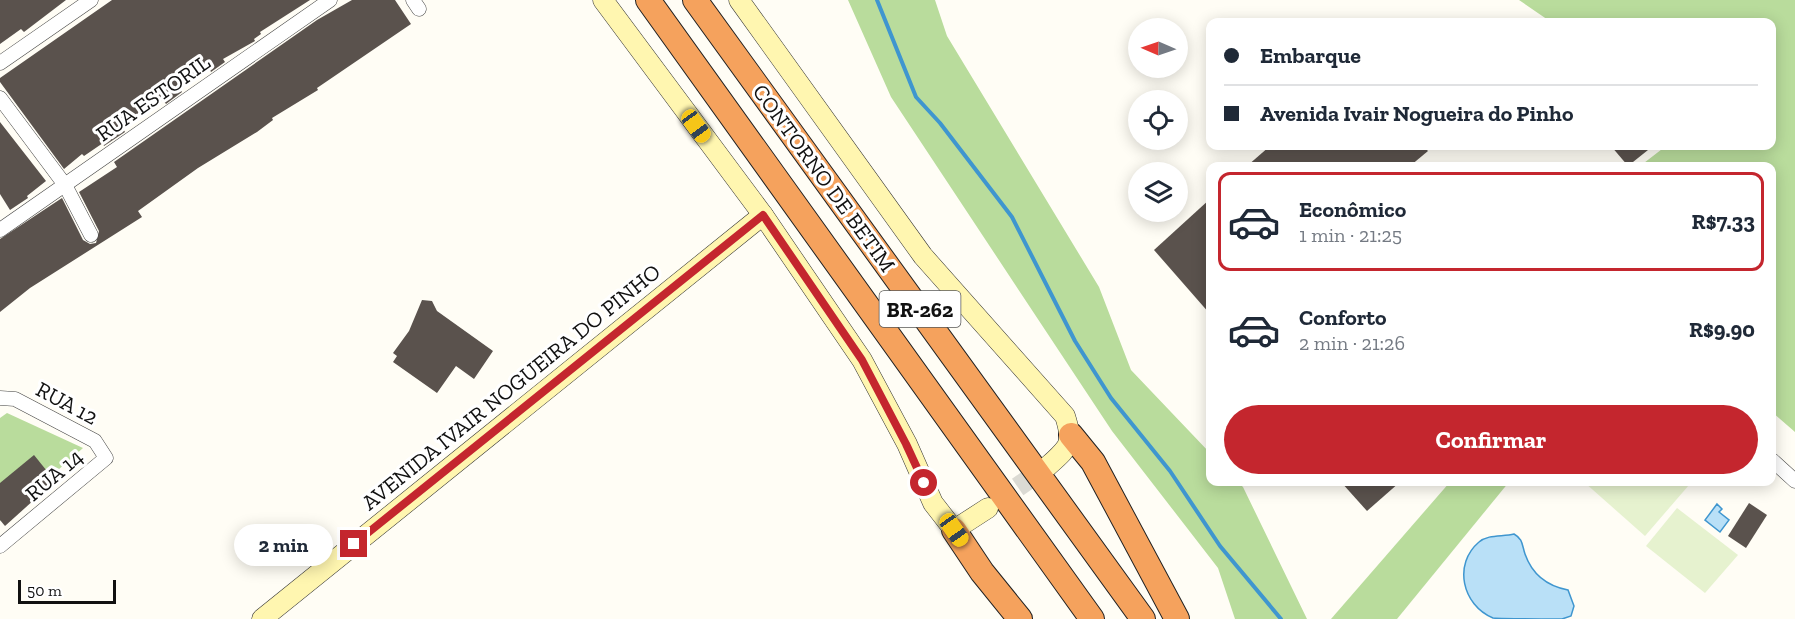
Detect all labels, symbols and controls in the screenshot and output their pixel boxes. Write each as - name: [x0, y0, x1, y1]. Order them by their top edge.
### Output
- north arrow: [1128, 18, 1188, 78]
- map controls: [1128, 18, 1188, 222]
- text: Embarque: [1260, 42, 1361, 69]
- street label: RUA ESTORIL: [91, 49, 215, 147]
- street label: CONTORNO DE BETIM: [747, 79, 901, 277]
- button: locate: [1128, 90, 1188, 150]
- text: Avenida Ivair Nogueira do Pinho: [1260, 100, 1573, 127]
- car: [678, 106, 714, 146]
- button: layers: [1128, 162, 1188, 222]
- icon: car: [1227, 195, 1281, 249]
- text: Econômico: [1299, 196, 1406, 223]
- text: R$7.33: [1692, 208, 1755, 235]
- text: 1 min · 21:25: [1299, 223, 1402, 247]
- street label: AVENIDA IVAIR NOGUEIRA DO PINHO: [356, 258, 666, 516]
- road number: BR-262: [880, 291, 960, 327]
- icon: car: [1227, 303, 1281, 357]
- text: Conforto: [1299, 304, 1387, 331]
- text: R$9.90: [1689, 316, 1755, 343]
- text: 2 min · 21:26: [1299, 331, 1405, 355]
- street label: RUA 12: [31, 375, 103, 431]
- button: Confirmar: [1224, 405, 1758, 474]
- street label: RUA 14: [20, 443, 88, 507]
- route start: [910, 469, 937, 496]
- car: [936, 510, 972, 550]
- callout: 2 min: [234, 523, 333, 565]
- route end: [340, 530, 367, 557]
- text: 2 min: [259, 533, 308, 557]
- scale bar: [18, 577, 116, 604]
- text: 50 m: [27, 581, 62, 600]

